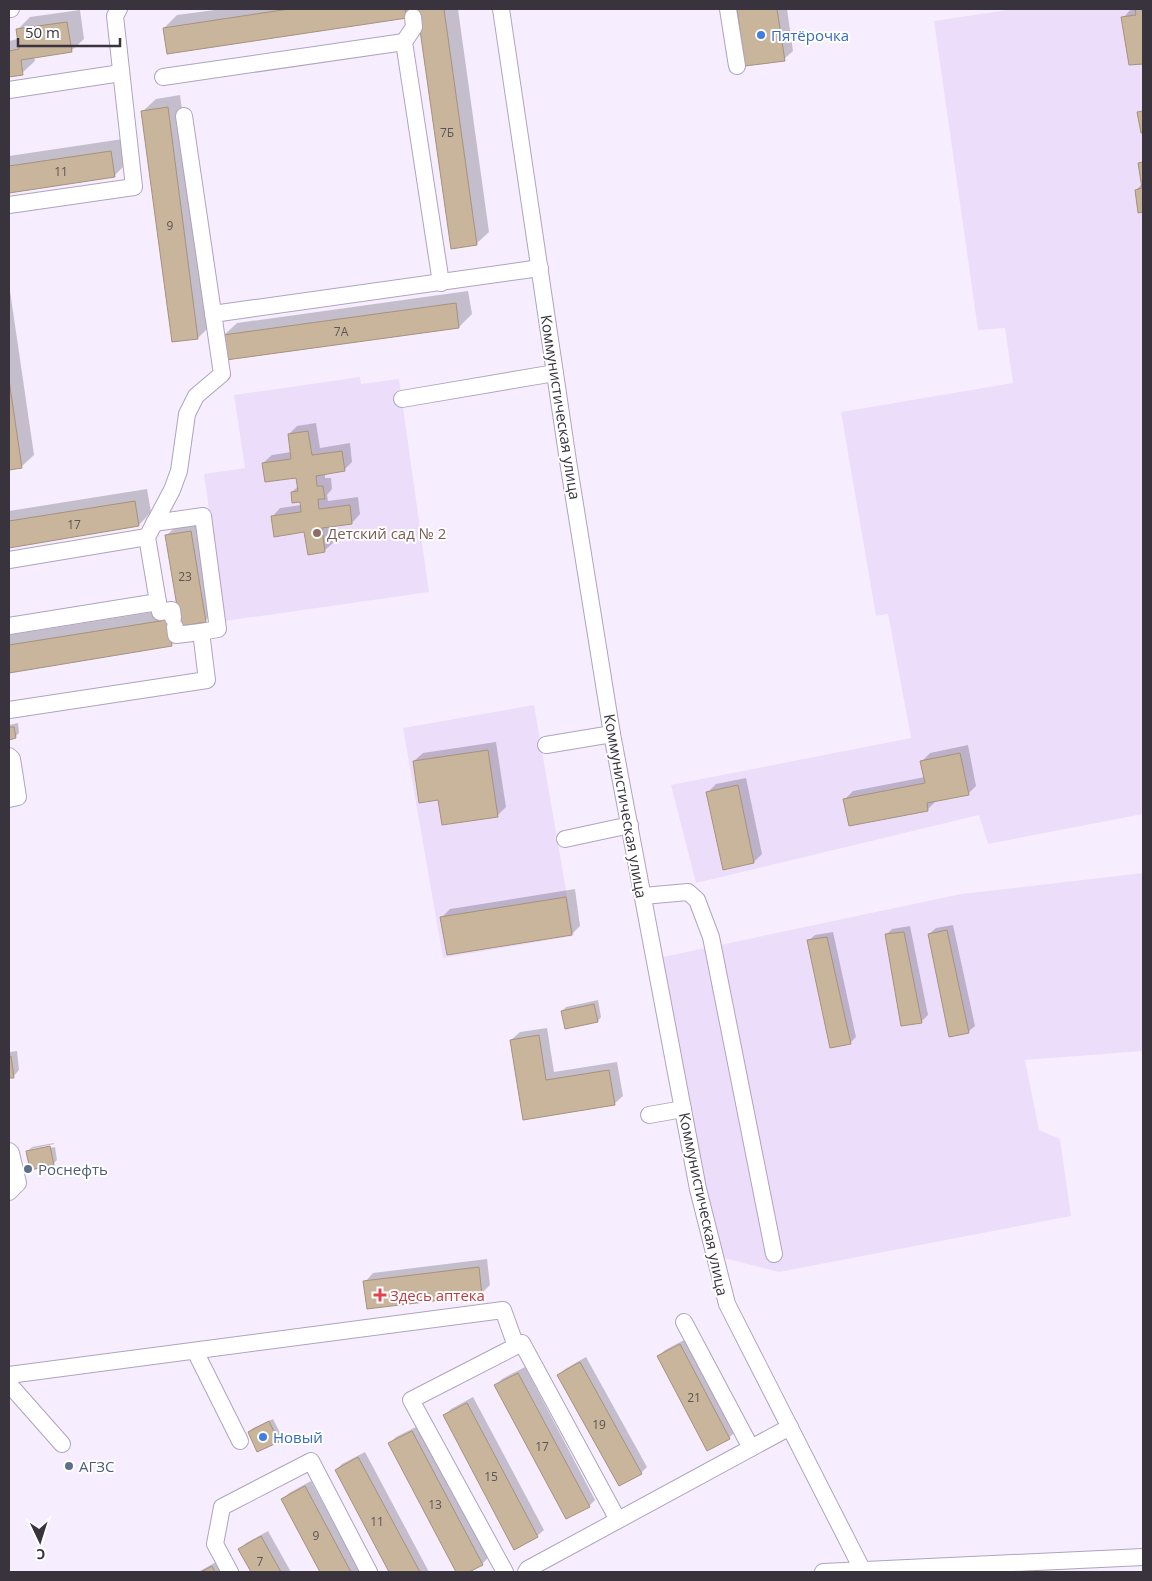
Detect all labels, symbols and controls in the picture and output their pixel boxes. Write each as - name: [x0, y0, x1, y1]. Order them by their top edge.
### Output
- scale bar: [18, 15, 120, 47]
- text: 50 m: [25, 22, 60, 42]
- place label: Пятёрочка: [771, 25, 849, 45]
- marker: Пятёрочка: [755, 29, 767, 41]
- house number: 7Б: [440, 124, 454, 141]
- house number: 11: [54, 163, 68, 180]
- house number: 9: [167, 217, 174, 234]
- street label: Коммунистическая улица: [537, 313, 585, 501]
- house number: 7А: [334, 323, 349, 340]
- house number: 17: [67, 516, 81, 533]
- place label: Детский сад № 2: [327, 523, 446, 543]
- marker: Детский сад № 2: [311, 527, 323, 539]
- house number: 23: [178, 568, 192, 585]
- street label: Коммунистическая улица: [600, 712, 652, 900]
- street label: Коммунистическая улица: [675, 1111, 733, 1297]
- place label: Роснефть: [38, 1159, 108, 1179]
- marker: Роснефть: [22, 1163, 34, 1175]
- place label: Здесь аптека: [390, 1285, 485, 1305]
- marker: Здесь аптека: [374, 1289, 386, 1301]
- house number: 21: [687, 1389, 701, 1406]
- house number: 19: [592, 1416, 606, 1433]
- place label: Новый: [273, 1427, 323, 1447]
- marker: Новый: [257, 1431, 269, 1443]
- house number: 17: [535, 1438, 549, 1455]
- place label: АГЗС: [79, 1456, 114, 1476]
- marker: АГЗС: [63, 1460, 75, 1472]
- house number: 15: [484, 1468, 498, 1485]
- house number: 13: [428, 1496, 442, 1513]
- house number: 11: [370, 1513, 384, 1530]
- north arrow: [15, 1516, 65, 1566]
- house number: 9: [313, 1527, 320, 1544]
- text: С: [36, 1545, 46, 1564]
- house number: 7: [257, 1553, 264, 1570]

